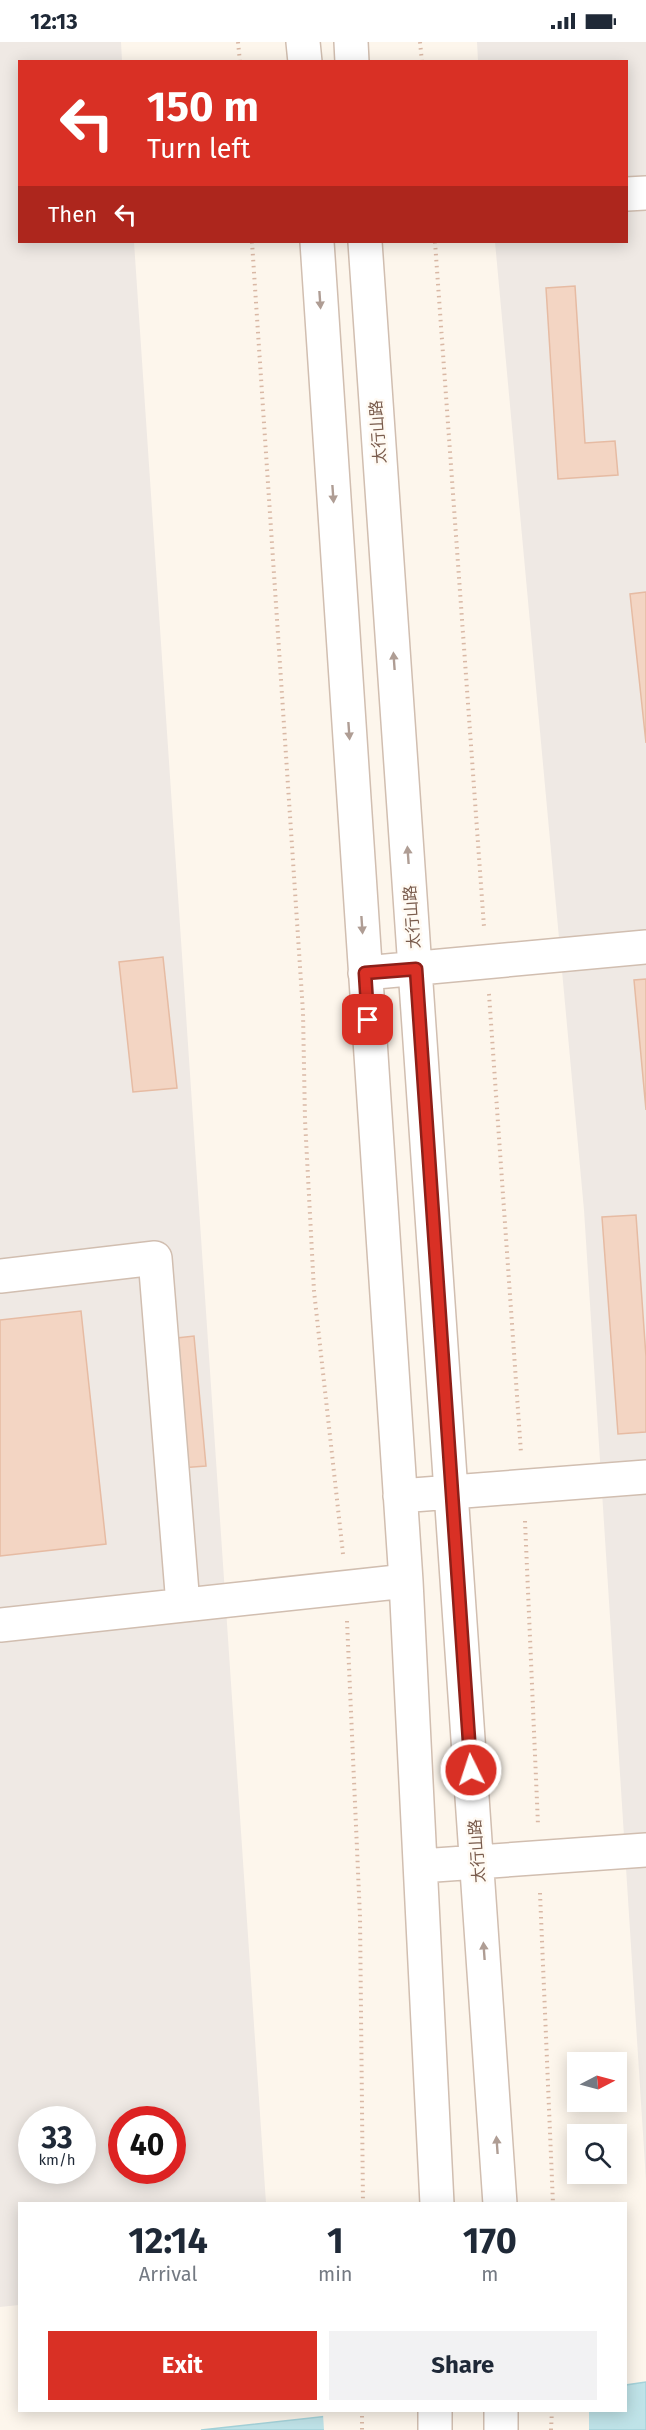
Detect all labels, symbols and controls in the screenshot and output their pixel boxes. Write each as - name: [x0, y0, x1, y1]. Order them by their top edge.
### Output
- text: 12:13: [30, 8, 78, 35]
- text: 150 m: [147, 82, 259, 132]
- icon: left: [48, 84, 126, 162]
- text: Turn left: [147, 133, 250, 165]
- icon: left: [109, 198, 142, 231]
- text: Then: [48, 201, 97, 228]
- one-way arrow: [316, 290, 325, 309]
- street label: 太行山路: [366, 399, 390, 465]
- one-way arrow: [329, 485, 338, 504]
- one-way arrow: [389, 651, 399, 670]
- one-way arrow: [344, 721, 354, 740]
- one-way arrow: [403, 846, 412, 865]
- street label: 太行山路: [400, 884, 424, 950]
- one-way arrow: [357, 916, 367, 935]
- pin: [342, 994, 393, 1045]
- icon: arrive: [351, 1003, 384, 1036]
- position arrow: [439, 1738, 503, 1802]
- street label: 太行山路: [465, 1818, 489, 1884]
- one-way arrow: [479, 1941, 489, 1960]
- north arrow: [567, 2052, 627, 2112]
- map controls: [567, 2052, 627, 2184]
- speed limit sign: 40: [108, 2106, 186, 2184]
- text: 33: [41, 2120, 73, 2156]
- button: search: [567, 2124, 627, 2184]
- one-way arrow: [493, 2136, 502, 2155]
- text: km/h: [38, 2151, 76, 2169]
- text: 12:14: [128, 2219, 208, 2263]
- text: 1: [327, 2219, 344, 2263]
- text: 170: [463, 2219, 517, 2263]
- text: Arrival: [139, 2262, 197, 2286]
- text: min: [318, 2262, 353, 2286]
- text: m: [481, 2262, 498, 2286]
- button: Exit: [48, 2331, 317, 2400]
- button: Share: [329, 2331, 597, 2400]

